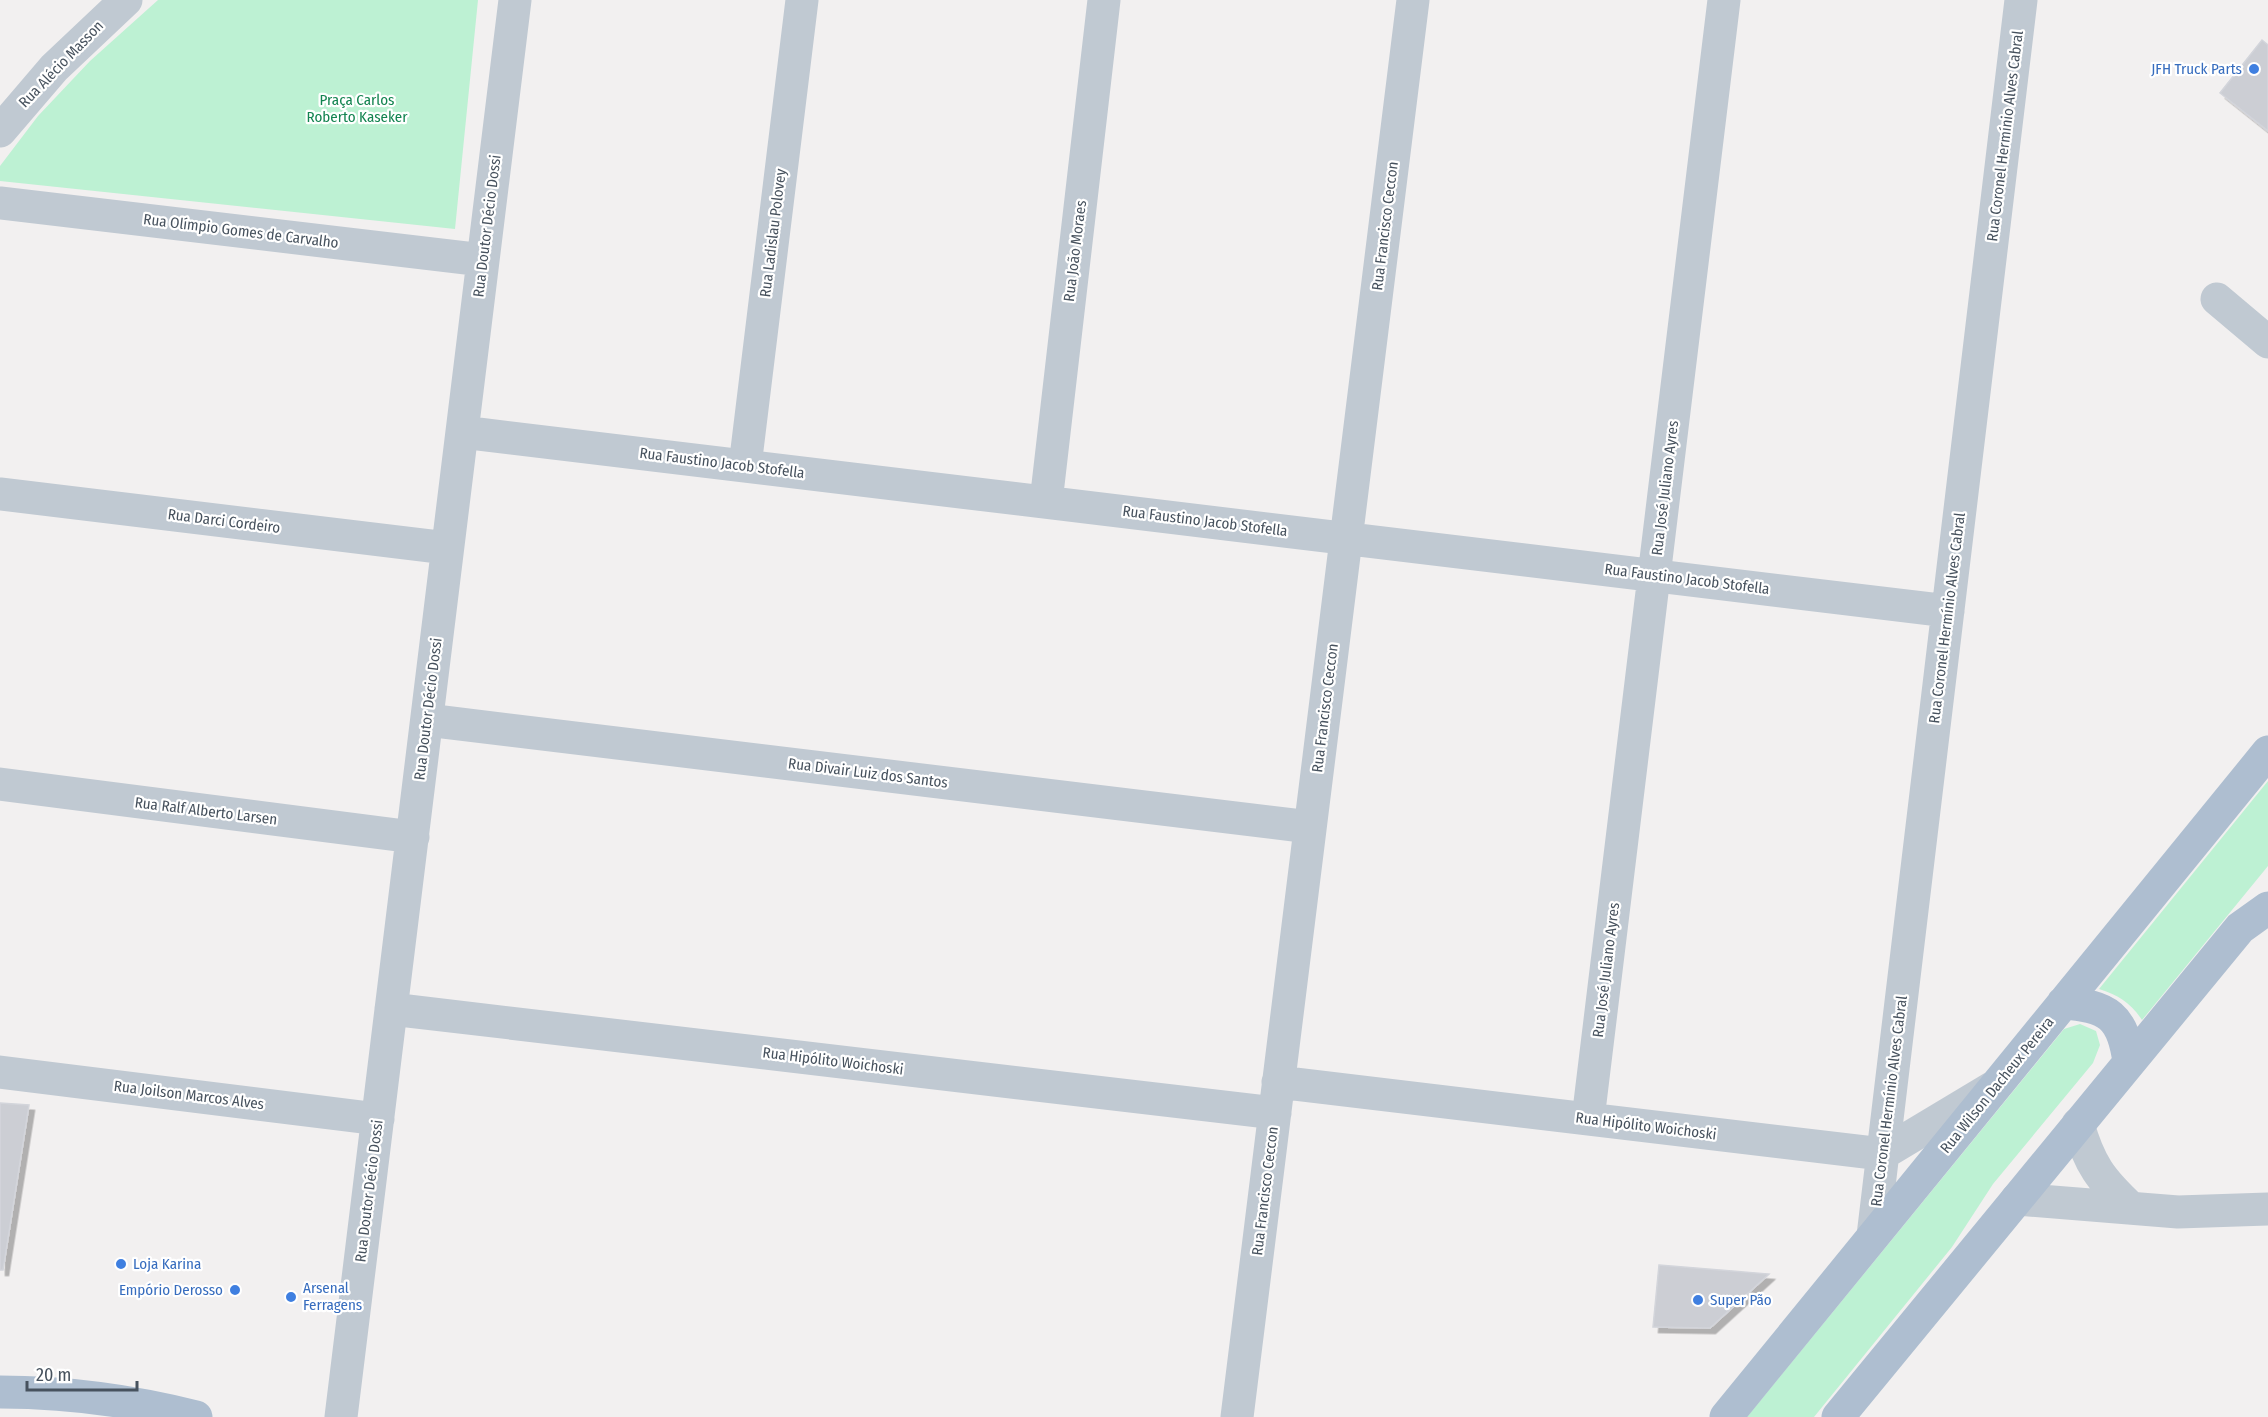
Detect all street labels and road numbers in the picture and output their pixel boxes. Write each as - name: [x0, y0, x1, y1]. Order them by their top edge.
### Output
- street label: Rua Alécio Masson: [15, 17, 107, 111]
- street label: Rua Coronel Hermínio Alves Cabral: [1983, 30, 2027, 242]
- street label: Rua Doutor Décio Dossi: [469, 154, 505, 298]
- street label: Rua Francisco Ceccon: [1368, 160, 1402, 292]
- street label: Rua Ladislau Polovey: [756, 167, 790, 298]
- street label: Rua João Moraes: [1060, 199, 1090, 303]
- street label: Rua Olímpio Gomes de Carvalho: [142, 210, 340, 252]
- street label: Rua José Juliano Ayres: [1648, 420, 1682, 556]
- street label: Rua Faustino Jacob Stofella: [638, 444, 806, 482]
- street label: Rua Faustino Jacob Stofella: [1121, 502, 1289, 540]
- street label: Rua Darci Cordeiro: [167, 505, 281, 537]
- street label: Rua Coronel Hermínio Alves Cabral: [1925, 512, 1969, 724]
- street label: Rua Faustino Jacob Stofella: [1603, 560, 1771, 598]
- street label: Rua Doutor Décio Dossi: [410, 637, 446, 781]
- street label: Rua Francisco Ceccon: [1308, 642, 1342, 774]
- street label: Rua Divair Luiz dos Santos: [787, 754, 949, 792]
- street label: Rua Ralf Alberto Larsen: [134, 793, 278, 829]
- street label: Rua José Juliano Ayres: [1589, 902, 1623, 1038]
- street label: Rua Coronel Hermínio Alves Cabral: [1867, 995, 1911, 1207]
- street label: Rua Wilson Dacheux Pereira: [1936, 1013, 2058, 1157]
- street label: Rua Hipólito Woichoski: [762, 1043, 904, 1079]
- street label: Rua Joilson Marcos Alves: [113, 1077, 265, 1113]
- street label: Rua Hipólito Woichoski: [1575, 1108, 1717, 1144]
- street label: Rua Doutor Décio Dossi: [351, 1119, 387, 1263]
- street label: Rua Francisco Ceccon: [1248, 1125, 1282, 1257]

